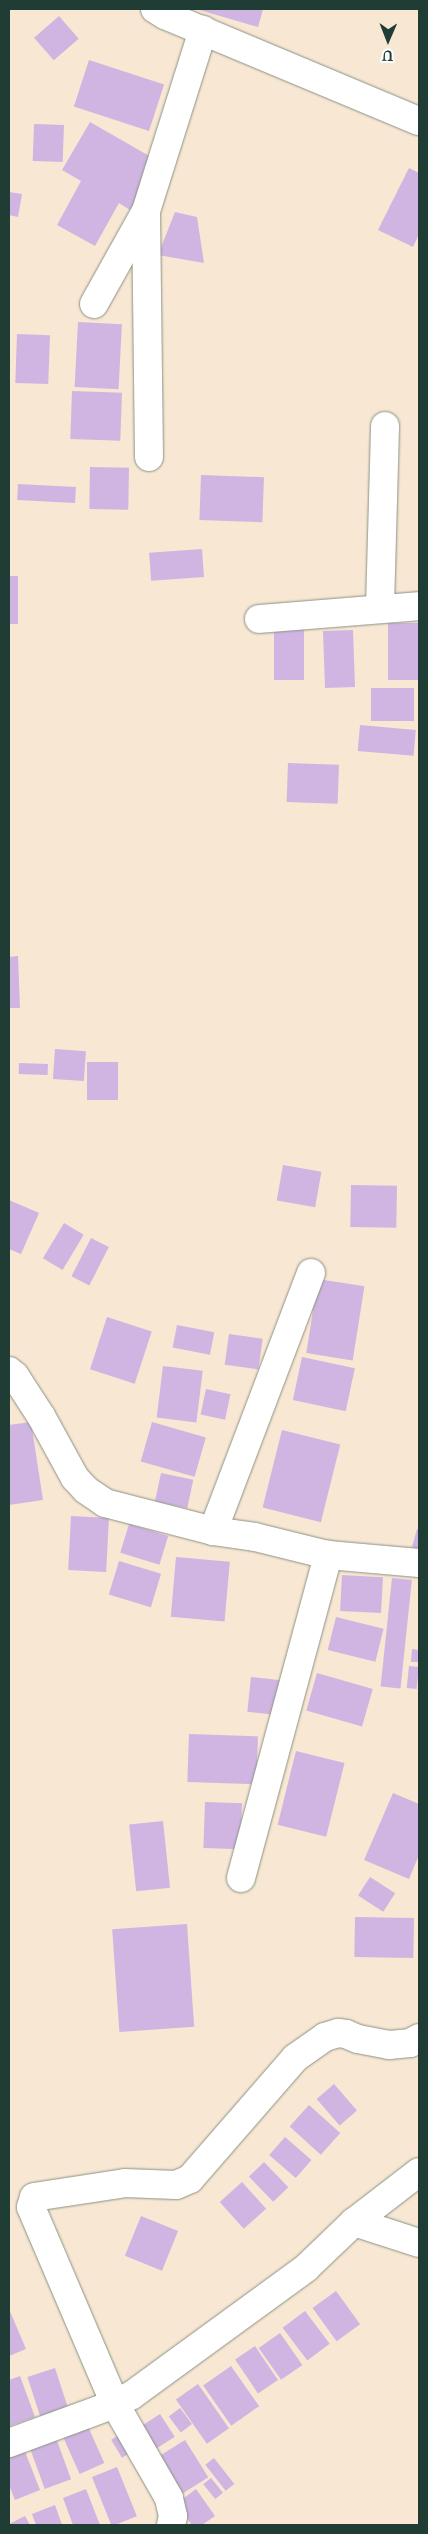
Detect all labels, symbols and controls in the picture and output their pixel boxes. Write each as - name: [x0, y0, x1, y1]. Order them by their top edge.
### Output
- north arrow: [363, 15, 413, 65]
- text: U: [382, 47, 393, 64]

